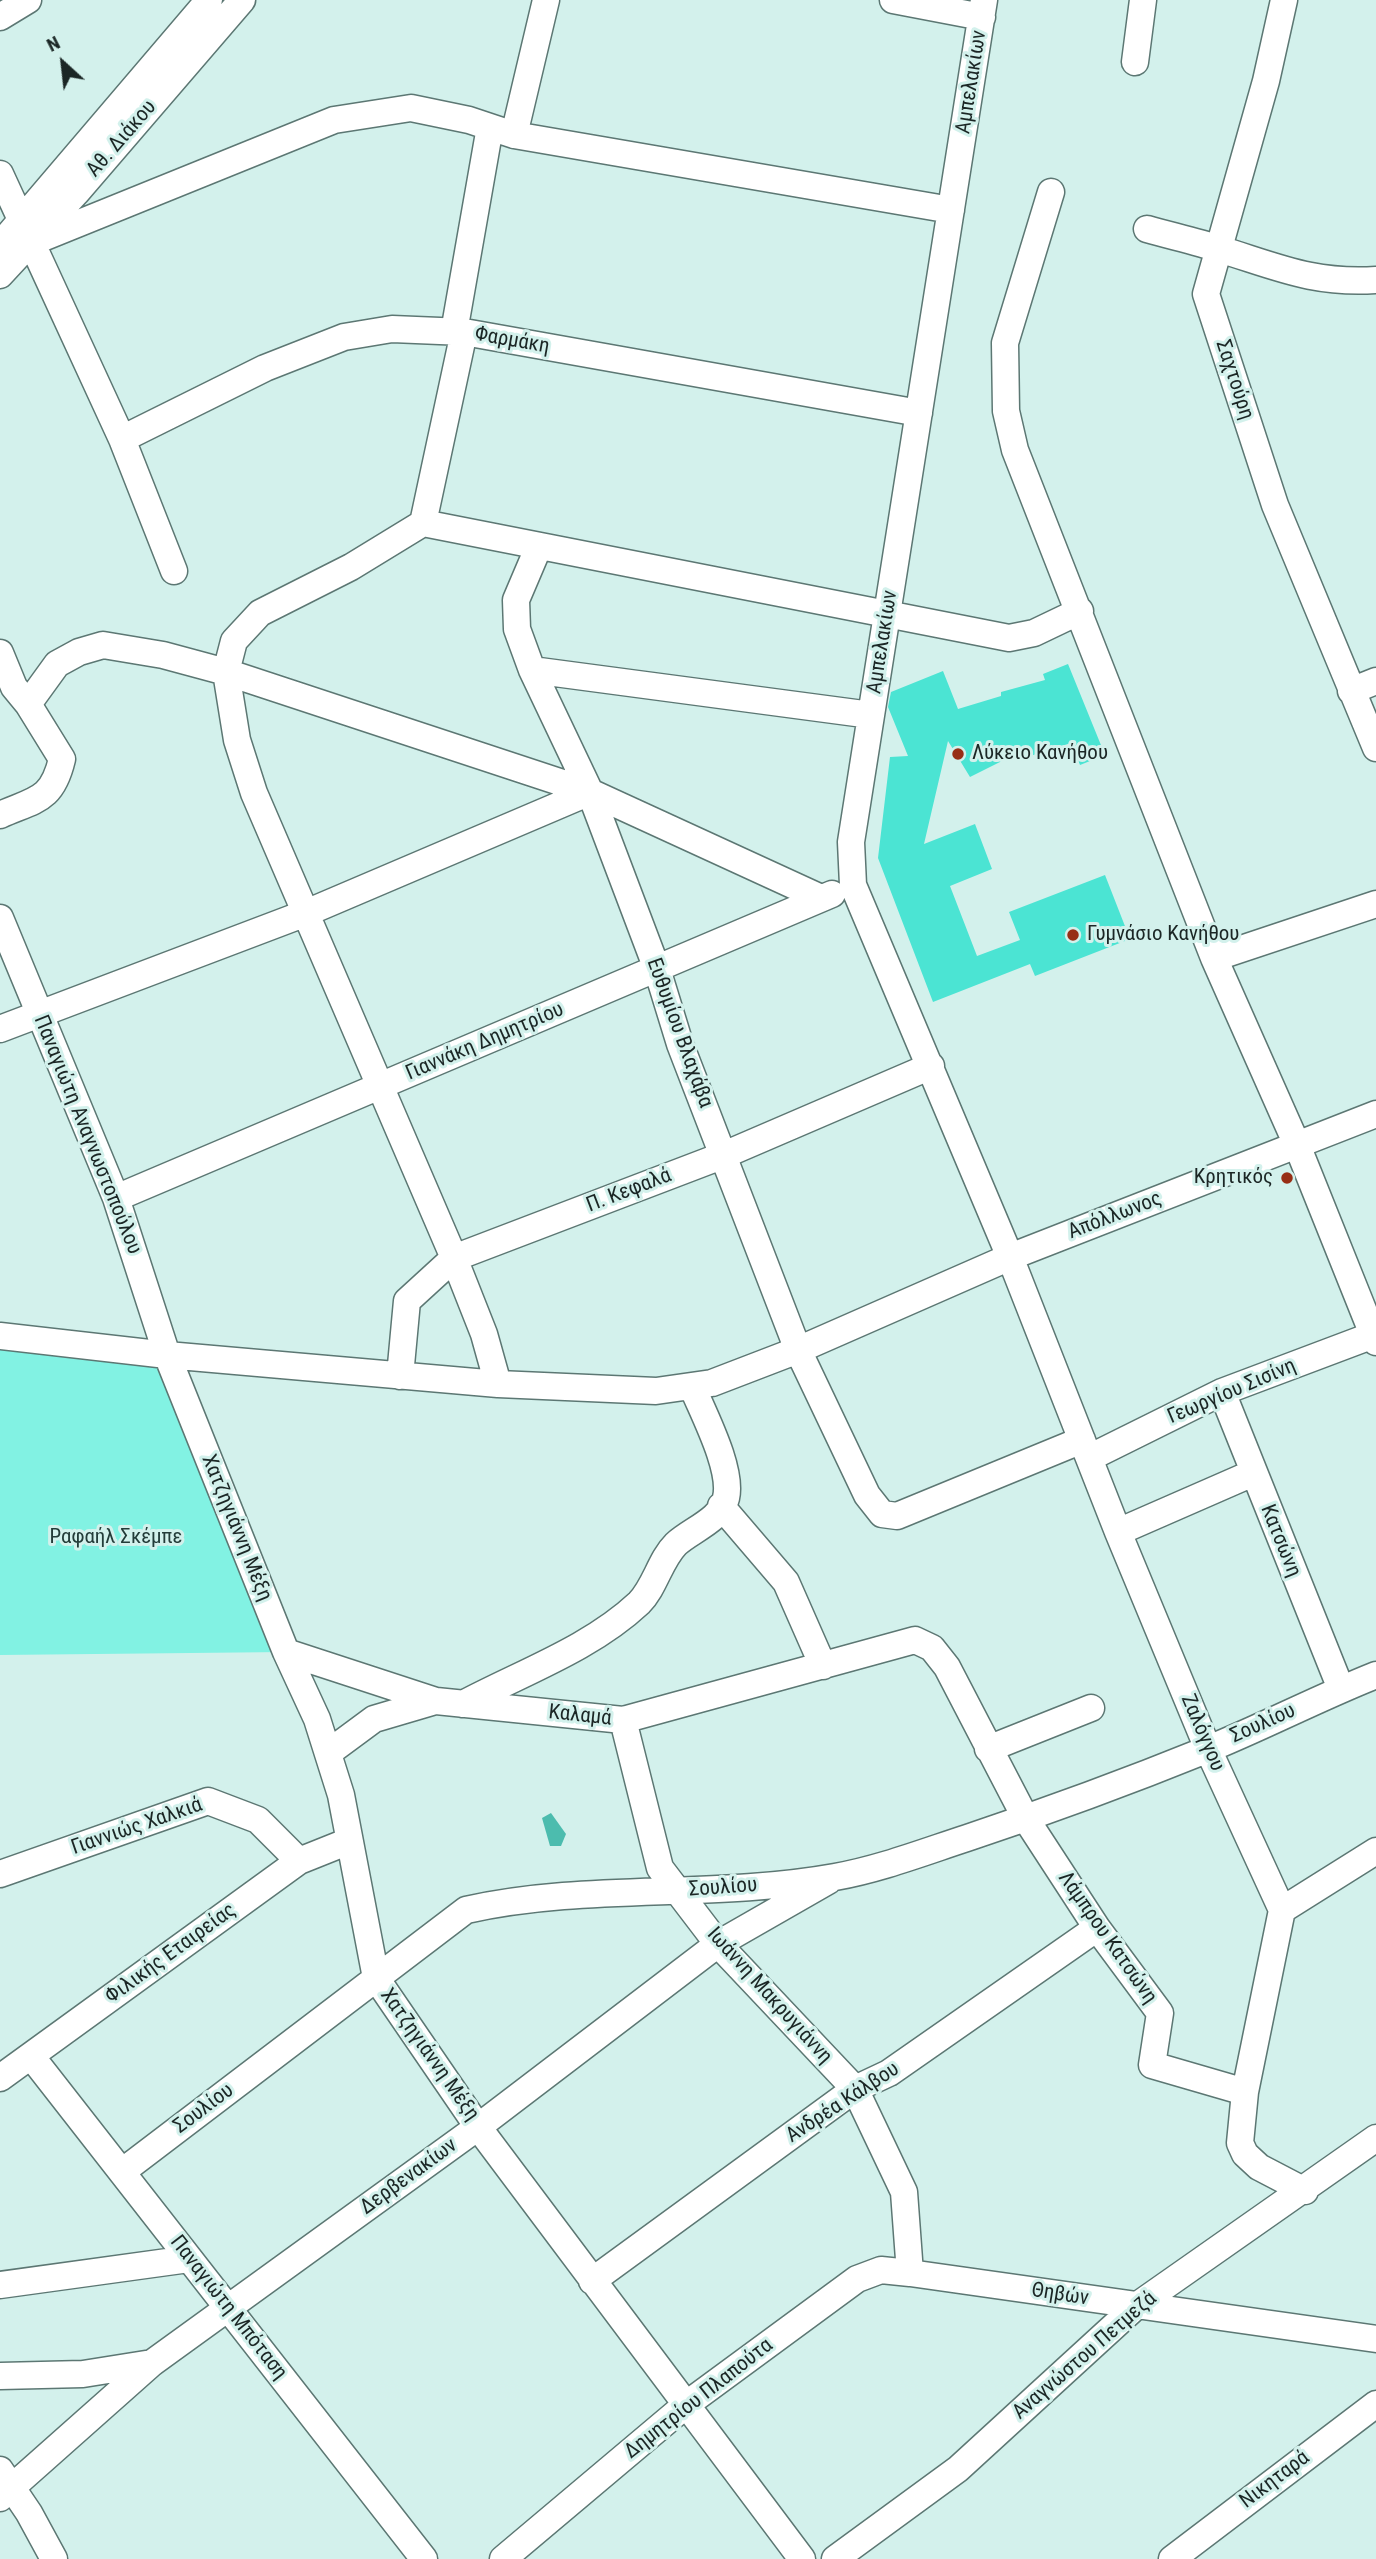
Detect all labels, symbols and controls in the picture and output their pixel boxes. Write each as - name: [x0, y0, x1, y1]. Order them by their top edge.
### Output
- north arrow: [28, 28, 98, 98]
- street label: Αμπελακίων: [951, 28, 993, 136]
- text: N: [43, 31, 64, 57]
- street label: Αθ. Διάκου: [82, 96, 162, 182]
- street label: Φαρμάκη: [473, 322, 551, 360]
- street label: Σαχτούρη: [1209, 337, 1259, 423]
- street label: Αμπελακίων: [862, 588, 904, 696]
- place label: Λύκειο Κανήθου: [972, 741, 1108, 767]
- marker: Λύκειο Κανήθου: [950, 746, 966, 762]
- place label: Γυμνάσιο Κανήθου: [1087, 922, 1239, 948]
- marker: Γυμνάσιο Κανήθου: [1065, 927, 1081, 943]
- street label: Ευθυμίου Βλαχάβα: [640, 955, 718, 1111]
- street label: Γιαννάκη Δημητρίου: [402, 997, 568, 1087]
- street label: Παναγιώτη Αναγνωστοπούλου: [27, 1012, 147, 1258]
- street label: Π. Κεφαλά: [583, 1163, 675, 1219]
- place label: Κρητικός: [1194, 1165, 1273, 1191]
- marker: Κρητικός: [1279, 1170, 1295, 1186]
- street label: Απόλλωνος: [1065, 1187, 1165, 1245]
- street label: Γεωργίου Σισίνη: [1164, 1354, 1300, 1430]
- street label: Χατζηγιάννη Μέξη: [195, 1451, 277, 1605]
- street label: Κατσώνη: [1254, 1501, 1306, 1581]
- park label: Ραφαήλ Σκέμπε: [50, 1525, 182, 1551]
- street label: Ζαλόγγου: [1175, 1691, 1229, 1775]
- street label: Σουλίου: [1227, 1699, 1299, 1749]
- street label: Καλαμά: [547, 1700, 613, 1732]
- street label: Γιαννιώς Χαλκιά: [68, 1793, 206, 1861]
- street label: Λάμπρου Κατσώνη: [1052, 1867, 1162, 2009]
- street label: Σουλίου: [688, 1873, 758, 1903]
- street label: Φιλικής Εταιρείας: [101, 1898, 241, 2010]
- street label: Ιωάννη Μακρυγιάννη: [701, 1922, 837, 2070]
- street label: Χατζηγιάννη Μέξη: [374, 1984, 484, 2126]
- street label: Ανδρέα Κάλβου: [782, 2057, 904, 2149]
- street label: Σουλίου: [169, 2078, 239, 2140]
- street label: Δερβενακίων: [356, 2133, 462, 2221]
- street label: Παναγιώτη Μπόταση: [164, 2231, 292, 2385]
- street label: Θηβών: [1030, 2278, 1090, 2312]
- street label: Αναγνώστου Πετμεζά: [1008, 2287, 1162, 2425]
- street label: Δημητρίου Πλαπούτα: [620, 2333, 778, 2465]
- street label: Νικηταρά: [1235, 2446, 1315, 2514]

